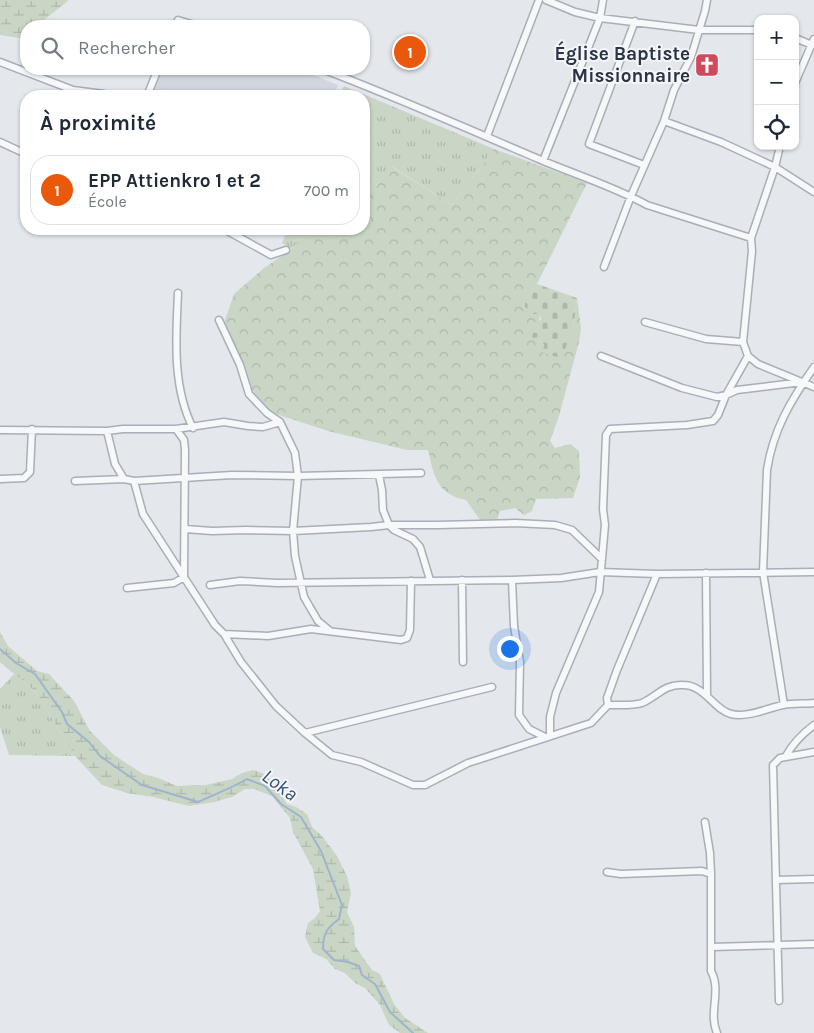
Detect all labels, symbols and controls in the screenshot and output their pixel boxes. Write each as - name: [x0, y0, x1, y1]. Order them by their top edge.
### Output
- map controls: [754, 15, 799, 150]
- button: +: [754, 15, 799, 60]
- search box: [20, 20, 370, 75]
- pin: 1: [394, 33, 426, 71]
- icon: search: [38, 34, 66, 62]
- text: Rechercher: [78, 37, 175, 59]
- place label: Église Baptiste Missionnaire: [555, 40, 690, 87]
- church icon: Église Baptiste Missionnaire: [694, 52, 720, 78]
- button: −: [754, 60, 799, 105]
- button: locate: [754, 105, 799, 150]
- text: À proximité: [40, 111, 156, 135]
- text: EPP Attienkro 1 et 2: [88, 170, 261, 192]
- text: 1: [54, 181, 60, 200]
- text: 700 m: [304, 181, 349, 200]
- text: École: [88, 192, 127, 211]
- your location: [497, 636, 523, 662]
- water label: Loka: [258, 764, 302, 806]

